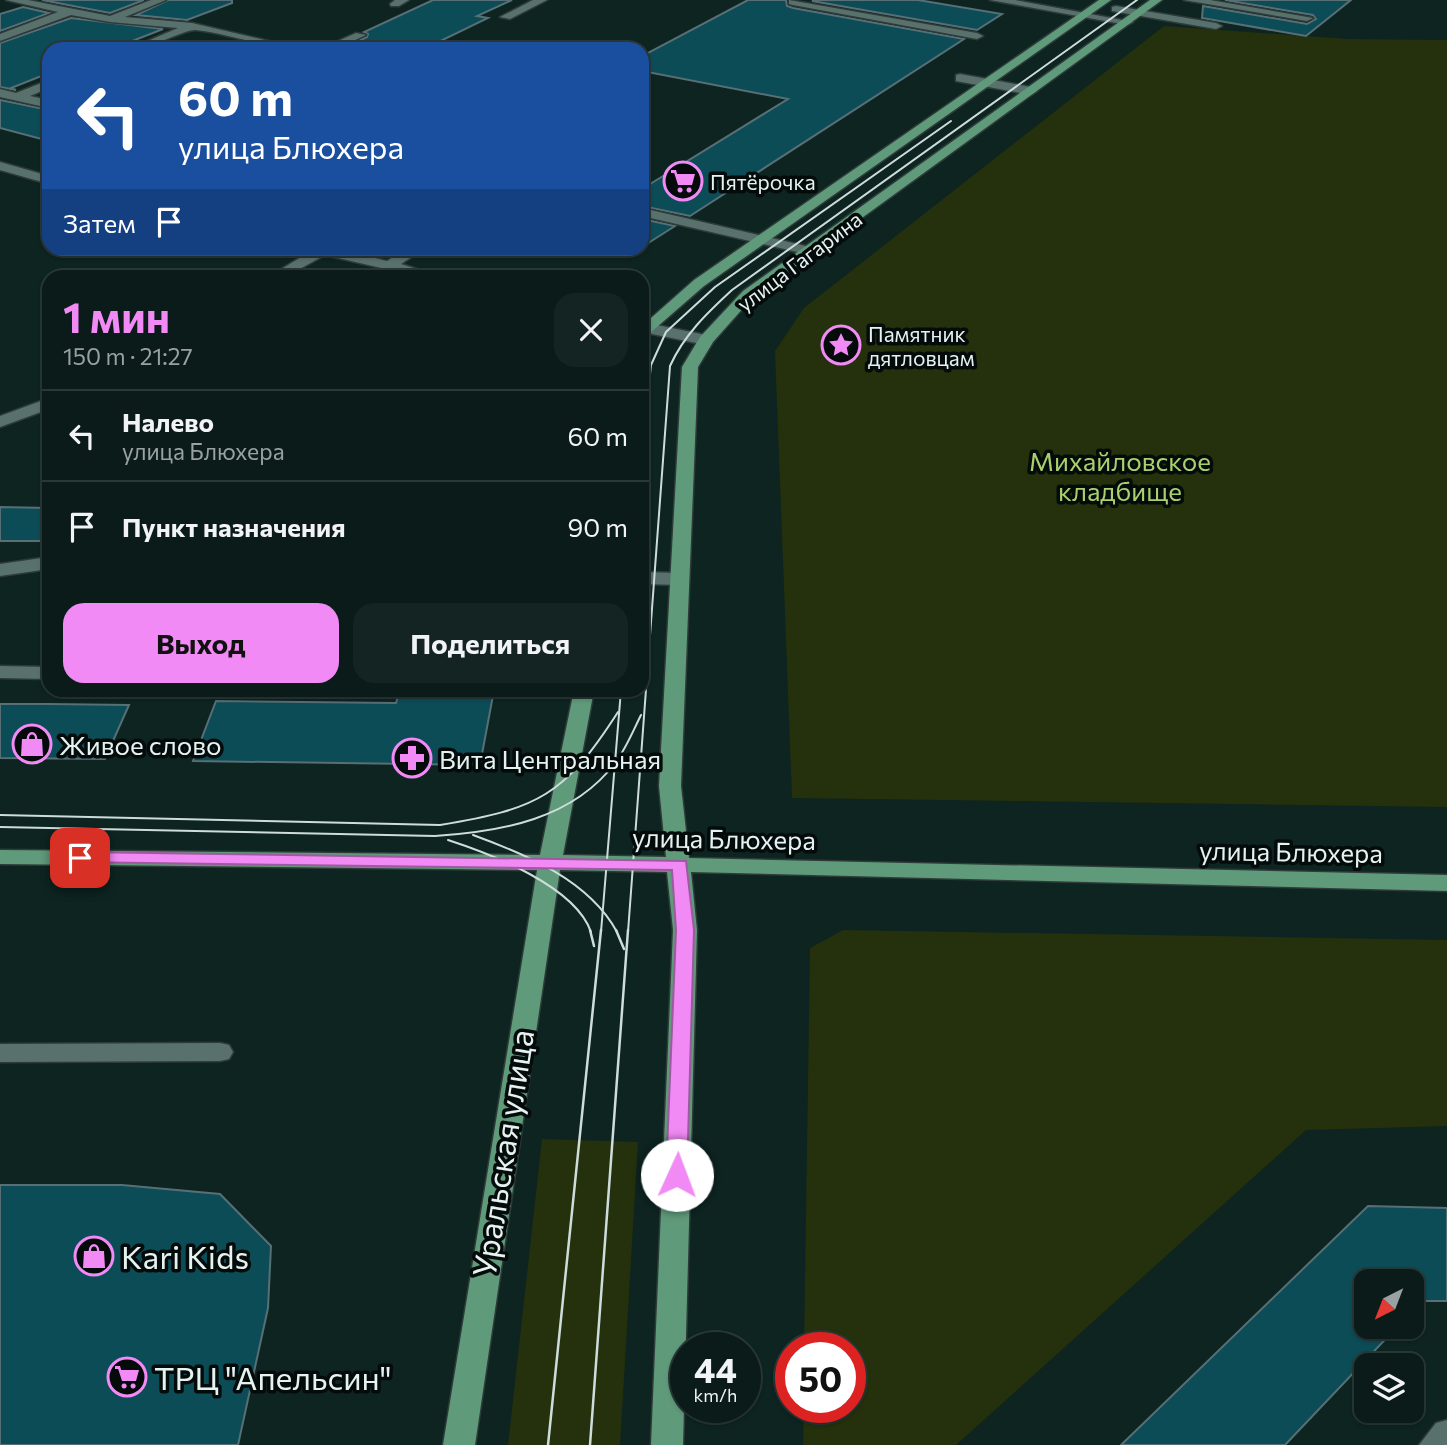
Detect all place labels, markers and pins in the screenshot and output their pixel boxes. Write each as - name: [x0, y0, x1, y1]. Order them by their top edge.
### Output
- supermarket icon: Пятёрочка: [662, 160, 704, 202]
- place label: Пятёрочка: [710, 169, 816, 194]
- place label: Памятник дятловцам: [868, 321, 975, 370]
- place icon: Памятник дятловцам: [820, 324, 862, 366]
- shop icon: Живое слово: [11, 723, 53, 765]
- place label: Живое слово: [59, 729, 222, 760]
- pharmacy icon: Вита Центральная: [391, 737, 433, 779]
- place label: Вита Центральная: [439, 743, 661, 774]
- pin: [50, 828, 110, 888]
- shop icon: Kari Kids: [73, 1235, 115, 1277]
- place label: Kari Kids: [121, 1236, 249, 1276]
- supermarket icon: ТРЦ "Апельсин": [106, 1356, 148, 1398]
- place label: ТРЦ "Апельсин": [154, 1357, 392, 1397]

